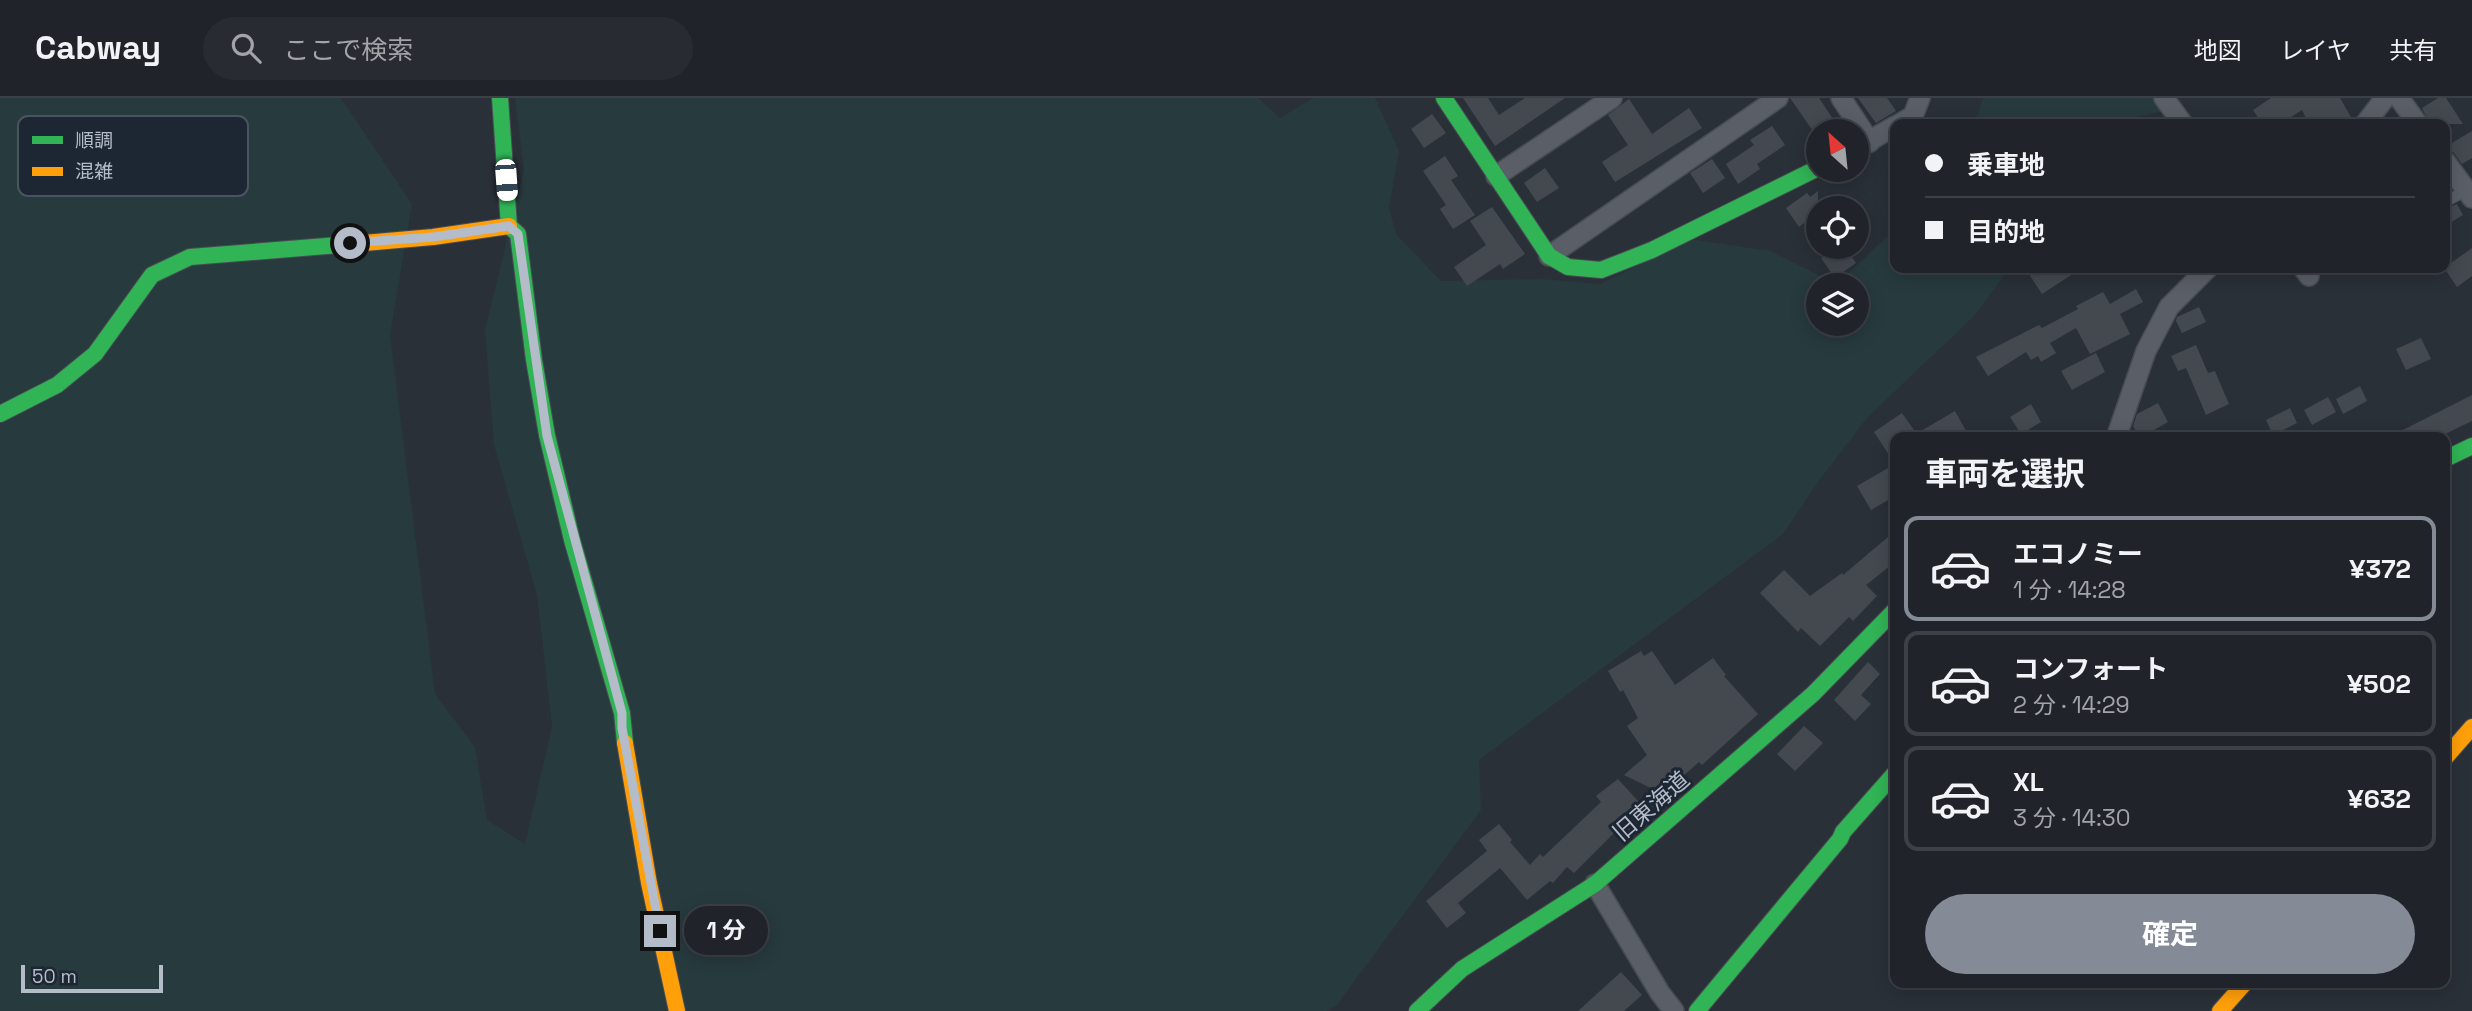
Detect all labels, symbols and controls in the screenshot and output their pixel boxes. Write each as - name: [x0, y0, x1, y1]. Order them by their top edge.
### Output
- search box: [203, 17, 693, 80]
- text: Cabway: [35, 27, 161, 69]
- icon: search: [227, 29, 265, 67]
- text: ここで検索: [283, 33, 413, 67]
- text: 地図: [2194, 35, 2242, 66]
- text: レイヤ: [2280, 35, 2351, 66]
- text: 共有: [2389, 35, 2437, 66]
- legend: [18, 116, 248, 196]
- north arrow: [1806, 119, 1869, 182]
- map controls: [1806, 119, 1869, 336]
- text: 順調: [75, 128, 113, 153]
- text: 乗車地: [1967, 148, 2045, 182]
- car: [495, 158, 518, 202]
- text: 混雑: [75, 159, 113, 184]
- button: locate: [1806, 196, 1869, 259]
- text: 目的地: [1967, 215, 2045, 249]
- route start: [334, 227, 366, 259]
- button: layers: [1806, 273, 1869, 336]
- text: 車両を選択: [1925, 454, 2085, 494]
- icon: car: [1929, 537, 1992, 600]
- text: エコノミー: [2013, 537, 2143, 571]
- text: ¥372: [2349, 552, 2411, 586]
- text: 1 分 · 14:28: [2013, 575, 2126, 605]
- icon: car: [1929, 652, 1992, 715]
- text: コンフォート: [2013, 652, 2168, 686]
- text: ¥502: [2347, 667, 2411, 701]
- text: 2 分 · 14:29: [2013, 690, 2130, 720]
- street label: 旧東海道: [1606, 765, 1696, 847]
- text: XL: [2013, 765, 2044, 799]
- icon: car: [1929, 767, 1992, 830]
- text: ¥632: [2348, 782, 2411, 816]
- text: 3 分 · 14:30: [2013, 803, 2130, 833]
- button: 確定: [1925, 894, 2415, 974]
- callout: 1 分: [684, 906, 768, 956]
- route end: [644, 915, 676, 947]
- text: 1 分: [706, 915, 746, 945]
- scale bar: [21, 962, 163, 994]
- text: 50 m: [32, 964, 77, 989]

